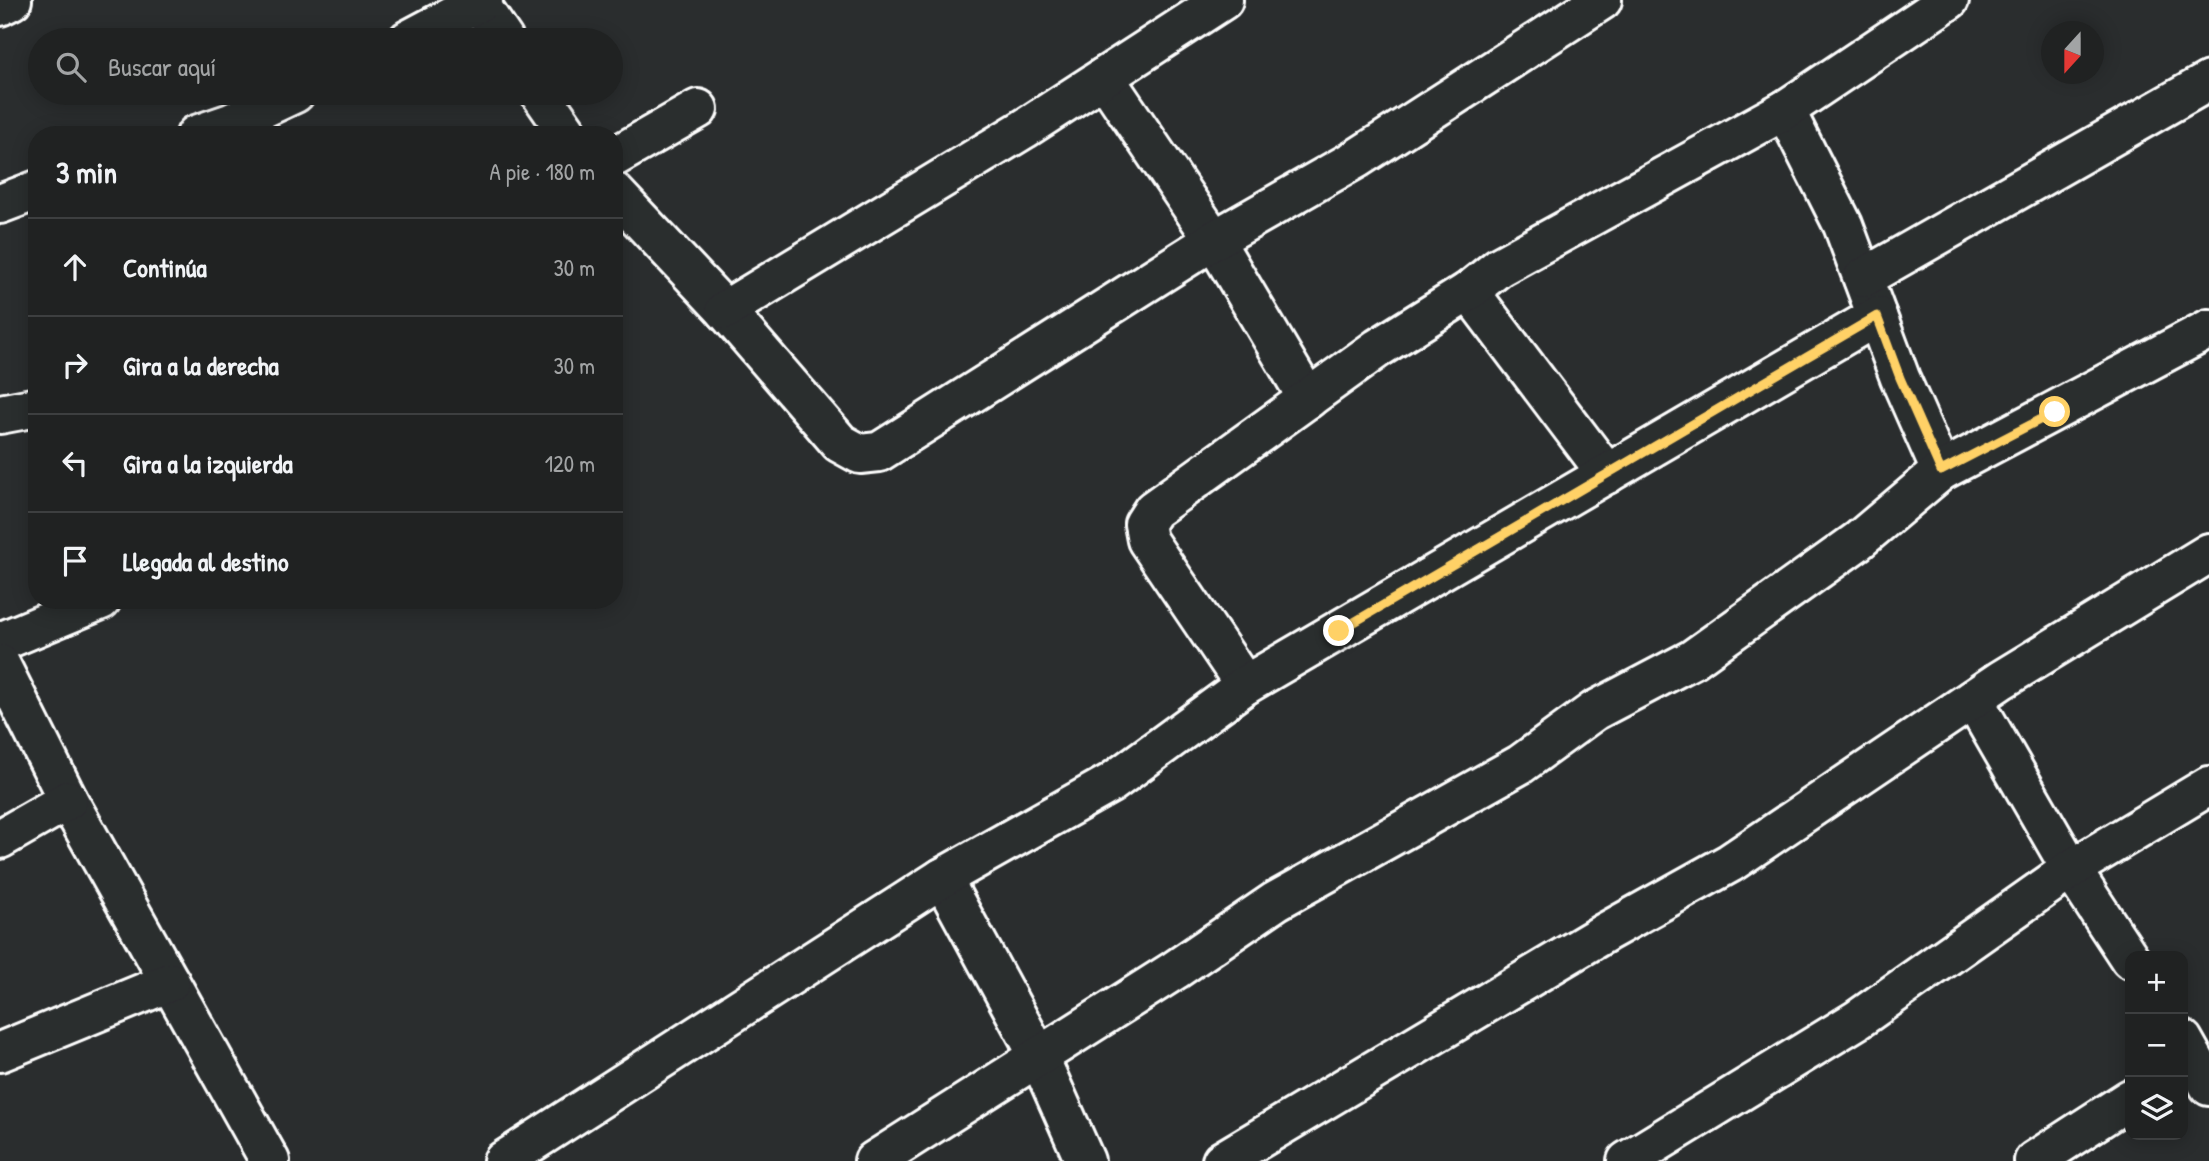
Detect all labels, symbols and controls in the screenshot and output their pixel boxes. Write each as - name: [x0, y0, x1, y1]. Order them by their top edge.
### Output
- north arrow: [2041, 21, 2104, 84]
- search box: [28, 28, 623, 105]
- icon: search: [52, 48, 90, 86]
- text: Buscar aquí: [108, 49, 216, 84]
- text: 3 min: [56, 152, 117, 192]
- text: A pie · 180 m: [490, 156, 595, 187]
- icon: ahead: [56, 248, 94, 286]
- text: Continúa: [123, 250, 207, 285]
- text: 30 m: [553, 252, 595, 283]
- icon: right: [56, 346, 94, 384]
- text: Gira a la derecha: [123, 348, 279, 383]
- text: 30 m: [553, 350, 595, 381]
- route start: [2039, 396, 2070, 427]
- icon: left: [56, 444, 94, 482]
- text: Gira a la izquierda: [123, 446, 293, 481]
- text: 120 m: [545, 448, 595, 479]
- icon: arrive: [56, 542, 94, 580]
- text: Llegada al destino: [123, 544, 289, 579]
- route end: [1323, 615, 1354, 646]
- map controls: [2125, 951, 2188, 1140]
- button: +: [2125, 951, 2188, 1014]
- button: −: [2125, 1014, 2188, 1077]
- button: layers: [2125, 1077, 2188, 1140]

